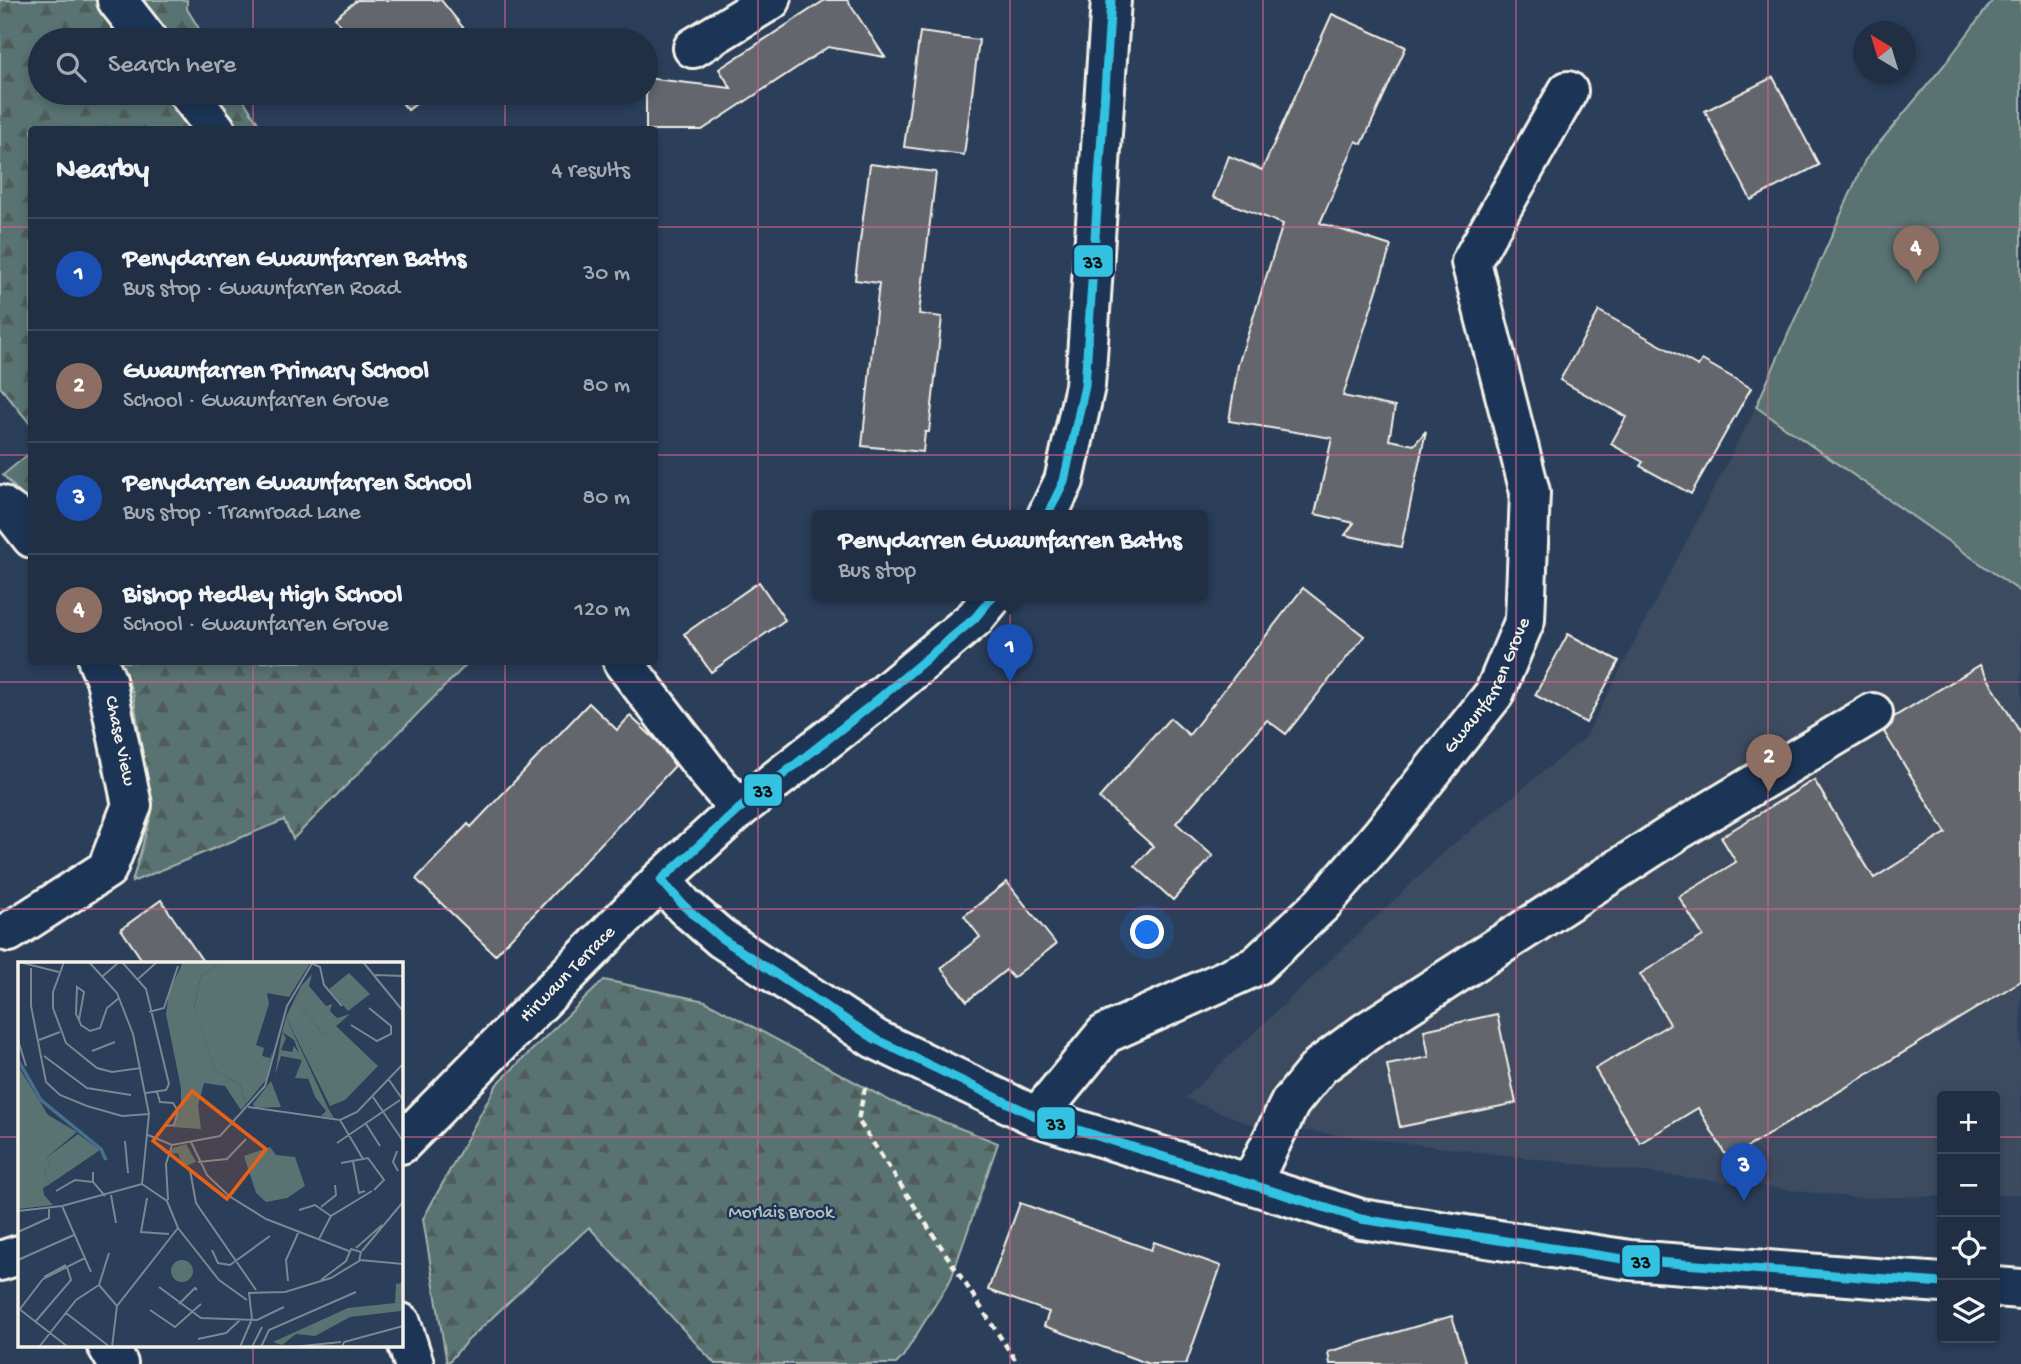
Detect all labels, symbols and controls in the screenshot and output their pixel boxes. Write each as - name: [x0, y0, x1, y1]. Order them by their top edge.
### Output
- north arrow: [1853, 21, 1916, 84]
- search box: [28, 28, 658, 105]
- icon: search: [52, 48, 90, 86]
- text: Search here: [108, 51, 236, 82]
- text: Nearby: [56, 154, 149, 189]
- text: 4 results: [551, 158, 630, 185]
- pin: 4: [1893, 225, 1939, 283]
- line badge: 33: [1073, 244, 1114, 278]
- text: Penydarren Gwaunfarren Baths: [123, 245, 466, 276]
- text: 33: [1082, 253, 1103, 276]
- text: 1: [74, 261, 84, 288]
- text: 30 m: [583, 261, 630, 288]
- text: Bus stop · Gwaunfarren Road: [123, 276, 400, 303]
- text: Gwaunfarren Primary School: [123, 357, 429, 388]
- text: 2: [73, 373, 85, 400]
- text: 80 m: [583, 373, 630, 400]
- text: School · Gwaunfarren Grove: [123, 388, 389, 415]
- text: Penydarren Gwaunfarren School: [123, 469, 472, 500]
- text: 3: [73, 485, 85, 512]
- text: 80 m: [583, 485, 630, 512]
- text: Bus stop · Tramroad Lane: [123, 500, 361, 527]
- popup: [812, 510, 1208, 601]
- text: Penydarren Gwaunfarren Baths: [838, 527, 1182, 558]
- text: Bus stop: [838, 558, 916, 585]
- text: Bishop Hedley High School: [123, 581, 402, 612]
- text: 4: [74, 597, 84, 624]
- text: 120 m: [575, 597, 630, 624]
- text: School · Gwaunfarren Grove: [123, 612, 389, 639]
- street label: Gwaunfarren Grove: [1439, 614, 1536, 759]
- pin: 1: [987, 624, 1033, 682]
- street label: Chase View: [98, 694, 140, 788]
- pin: 2: [1746, 734, 1792, 792]
- line badge: 33: [743, 773, 783, 807]
- text: 33: [752, 782, 773, 805]
- your location: [1130, 915, 1164, 949]
- street label: Hirwaun Terrace: [515, 921, 621, 1028]
- inset map: [18, 962, 402, 1346]
- map controls: [1937, 1091, 2000, 1343]
- button: +: [1937, 1091, 2000, 1154]
- line badge: 33: [1036, 1106, 1076, 1140]
- text: 33: [1045, 1115, 1066, 1138]
- pin: 3: [1721, 1143, 1767, 1201]
- button: −: [1937, 1154, 2000, 1217]
- park label: Morlais Brook: [729, 1202, 835, 1225]
- button: locate: [1937, 1217, 2000, 1280]
- line badge: 33: [1621, 1244, 1661, 1278]
- text: 33: [1630, 1253, 1651, 1276]
- button: layers: [1937, 1280, 2000, 1343]

